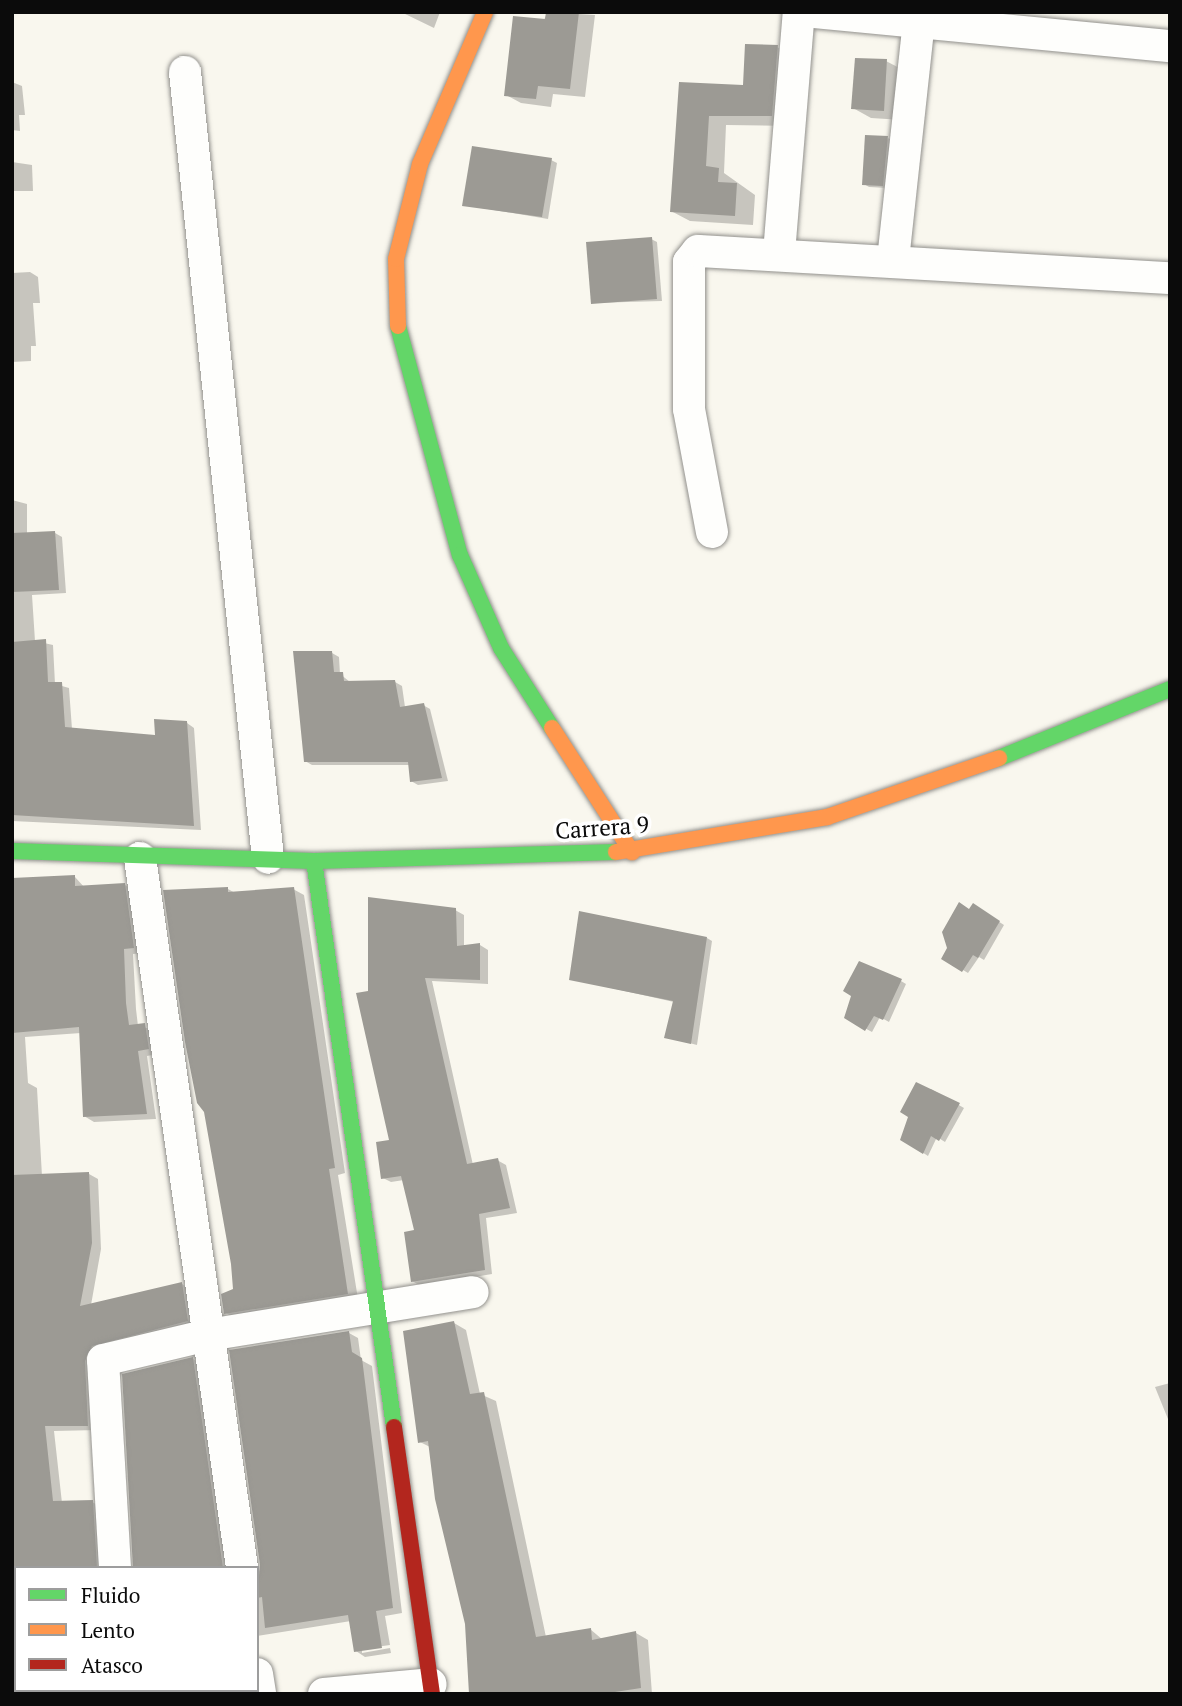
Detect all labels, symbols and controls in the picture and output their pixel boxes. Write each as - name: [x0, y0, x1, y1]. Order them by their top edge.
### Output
- street label: Carrera 9: [554, 811, 650, 845]
- legend: [14, 1566, 259, 1692]
- text: Fluido: [81, 1581, 140, 1609]
- text: Lento: [81, 1616, 135, 1644]
- text: Atasco: [81, 1651, 143, 1679]

